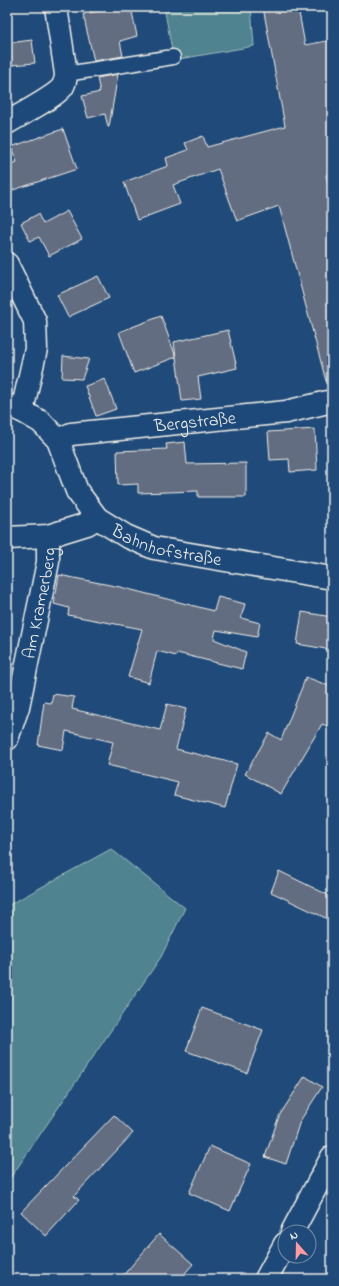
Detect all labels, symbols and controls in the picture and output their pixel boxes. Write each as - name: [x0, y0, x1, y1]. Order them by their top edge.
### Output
- street label: Bergstraße: [152, 406, 238, 441]
- street label: Bahnhofstraße: [105, 518, 224, 574]
- street label: Am Kramerberg: [17, 548, 64, 661]
- north arrow: [277, 1224, 317, 1264]
- text: N: [288, 1227, 300, 1244]

